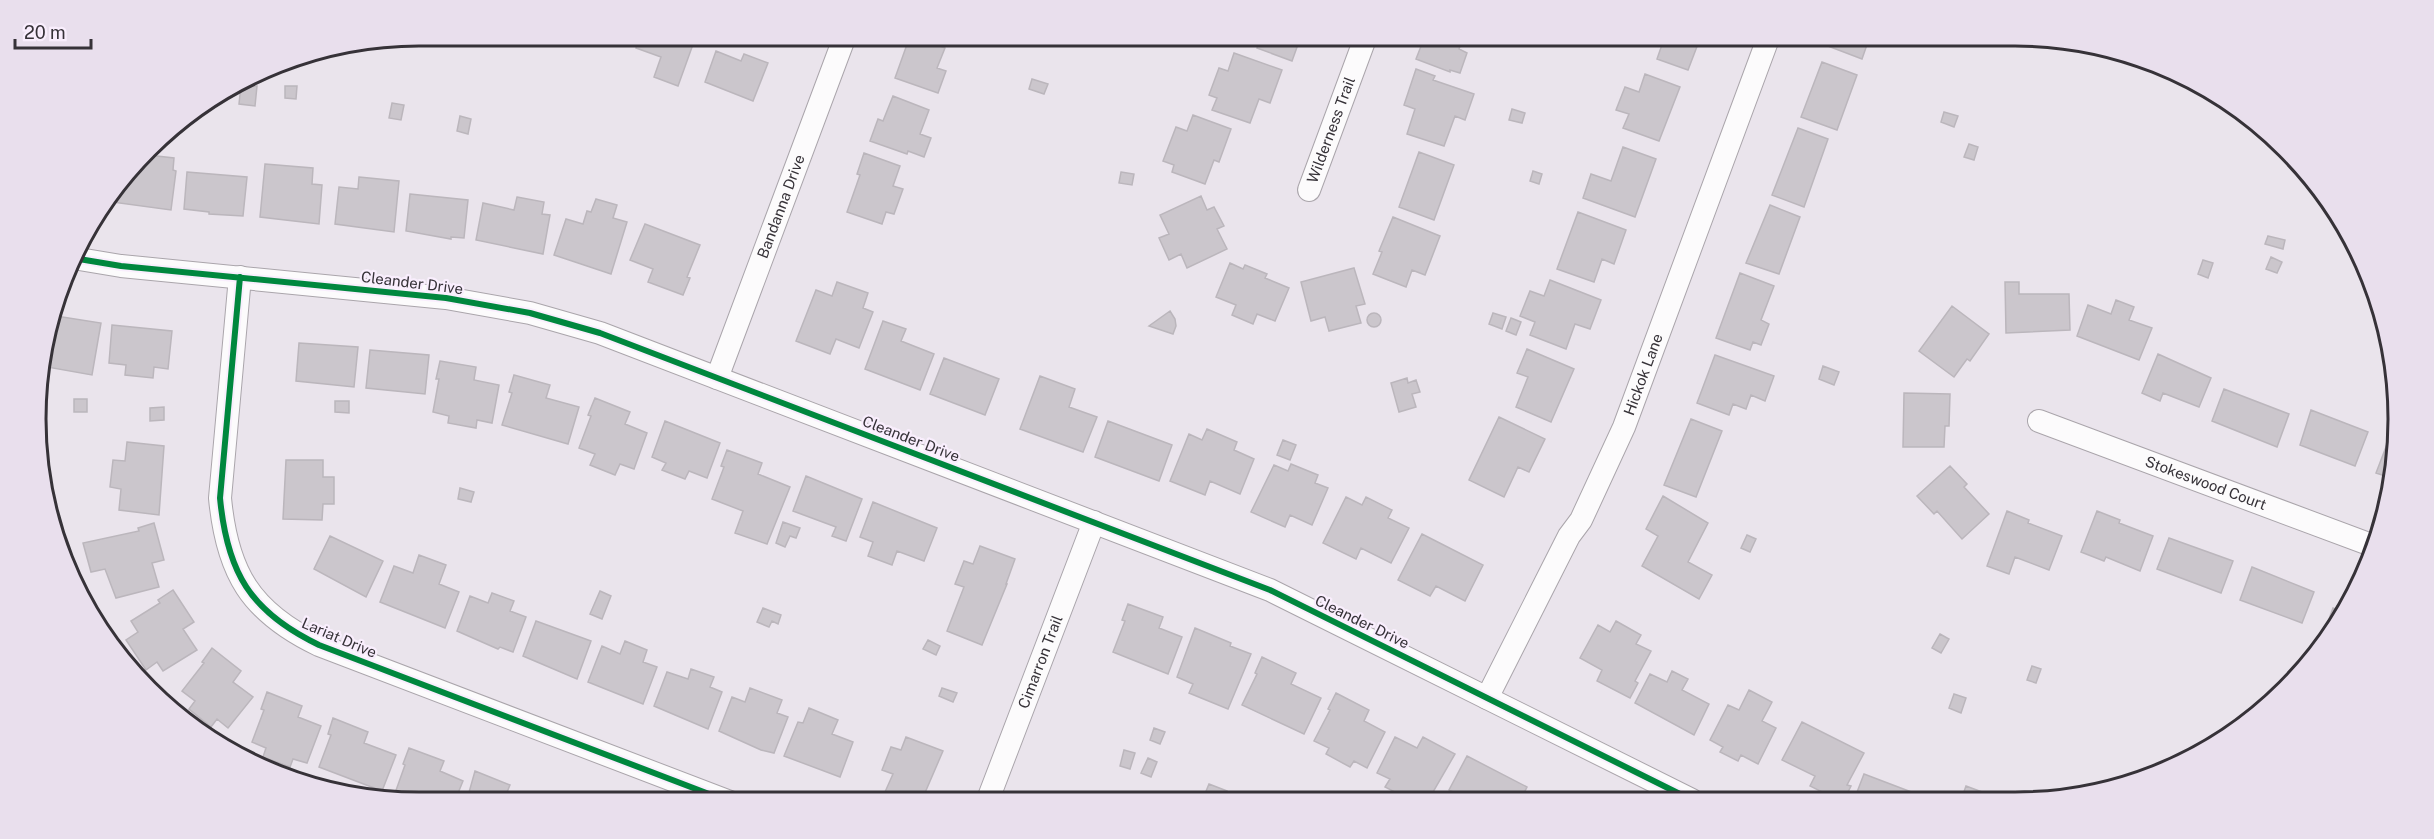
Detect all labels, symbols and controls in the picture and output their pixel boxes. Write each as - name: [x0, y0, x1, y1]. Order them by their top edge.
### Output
- scale bar: [15, 12, 92, 50]
- text: 20 m: [24, 22, 66, 43]
- street label: Wilderness Trail: [1303, 74, 1358, 185]
- street label: Bandanna Drive: [754, 152, 808, 261]
- street label: Cleander Drive: [360, 268, 464, 297]
- street label: Hickok Lane: [1620, 331, 1666, 418]
- street label: Cleander Drive: [860, 412, 962, 465]
- street label: Stokeswood Court: [2143, 452, 2269, 513]
- street label: Cleander Drive: [1312, 591, 1412, 652]
- street label: Cimarron Trail: [1015, 613, 1066, 711]
- street label: Lariat Drive: [299, 614, 379, 661]

